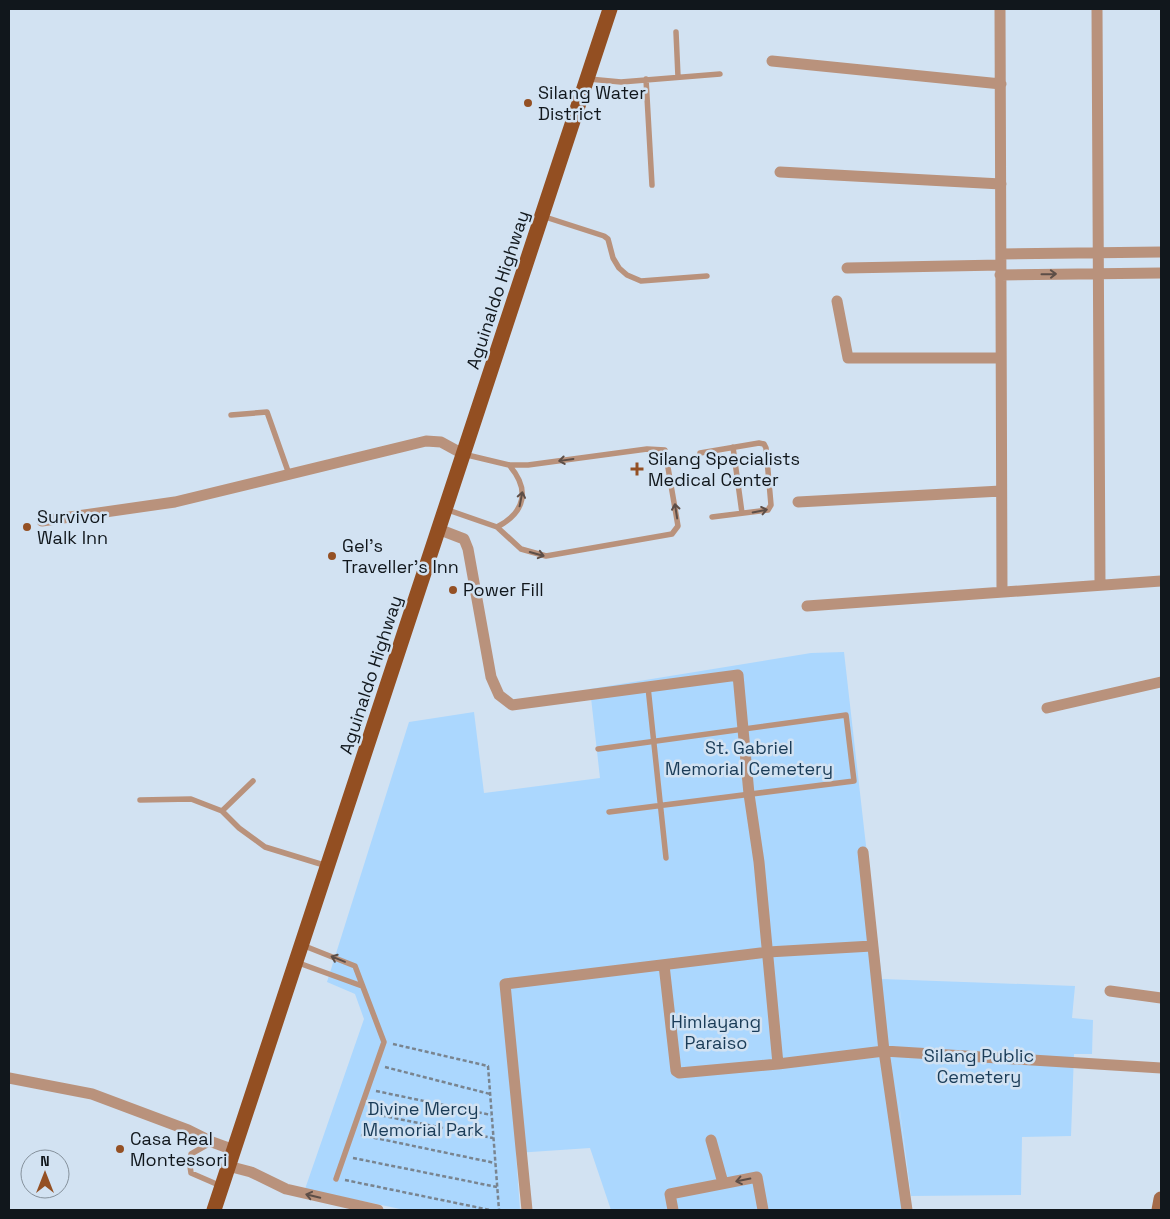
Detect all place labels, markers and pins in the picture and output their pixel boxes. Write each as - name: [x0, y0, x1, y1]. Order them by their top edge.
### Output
- place label: Silang Water District: [538, 81, 646, 125]
- marker: Silang Water District: [522, 97, 534, 109]
- place label: Silang Specialists Medical Center: [648, 447, 800, 491]
- marker: Silang Specialists Medical Center: [630, 462, 644, 476]
- place label: Survivor Walk Inn: [37, 505, 108, 549]
- marker: Survivor Walk Inn: [21, 521, 33, 533]
- place label: Gel's Traveller's Inn: [342, 534, 459, 578]
- marker: Gel's Traveller's Inn: [326, 550, 338, 562]
- place label: Power Fill: [463, 578, 544, 601]
- marker: Power Fill: [447, 584, 459, 596]
- place label: Casa Real Montessori: [130, 1127, 227, 1171]
- marker: Casa Real Montessori: [114, 1143, 126, 1155]

